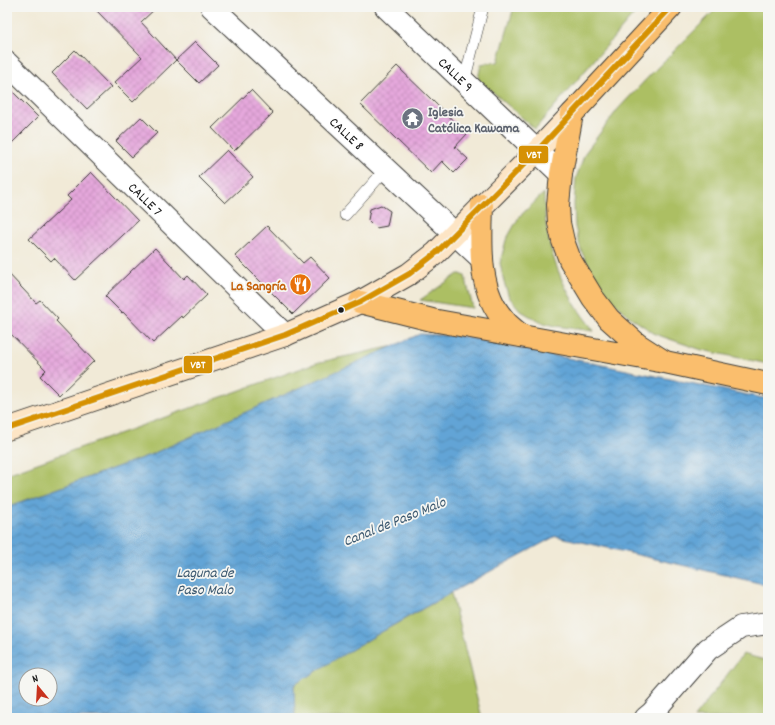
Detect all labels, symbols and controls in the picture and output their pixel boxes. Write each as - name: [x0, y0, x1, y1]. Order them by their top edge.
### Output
- street label: CALLE 9: [433, 54, 477, 97]
- place label: Iglesia Católica Kawama: [428, 103, 520, 139]
- temple icon: Iglesia Católica Kawama: [400, 106, 426, 132]
- street label: CALLE 8: [324, 113, 368, 156]
- line badge: VBT: [518, 145, 549, 164]
- text: VBT: [527, 148, 542, 164]
- street label: CALLE 7: [123, 179, 166, 222]
- restaurant icon: La Sangría: [288, 272, 314, 298]
- place label: La Sangría: [231, 277, 287, 297]
- unlabelled marker: [336, 305, 346, 315]
- line badge: VBT: [183, 355, 213, 374]
- text: VBT: [191, 358, 206, 374]
- water label: Canal de Paso Malo: [340, 492, 451, 553]
- water label: Laguna de Paso Malo: [176, 563, 235, 602]
- north arrow: [18, 667, 58, 707]
- text: N: [30, 671, 41, 688]

